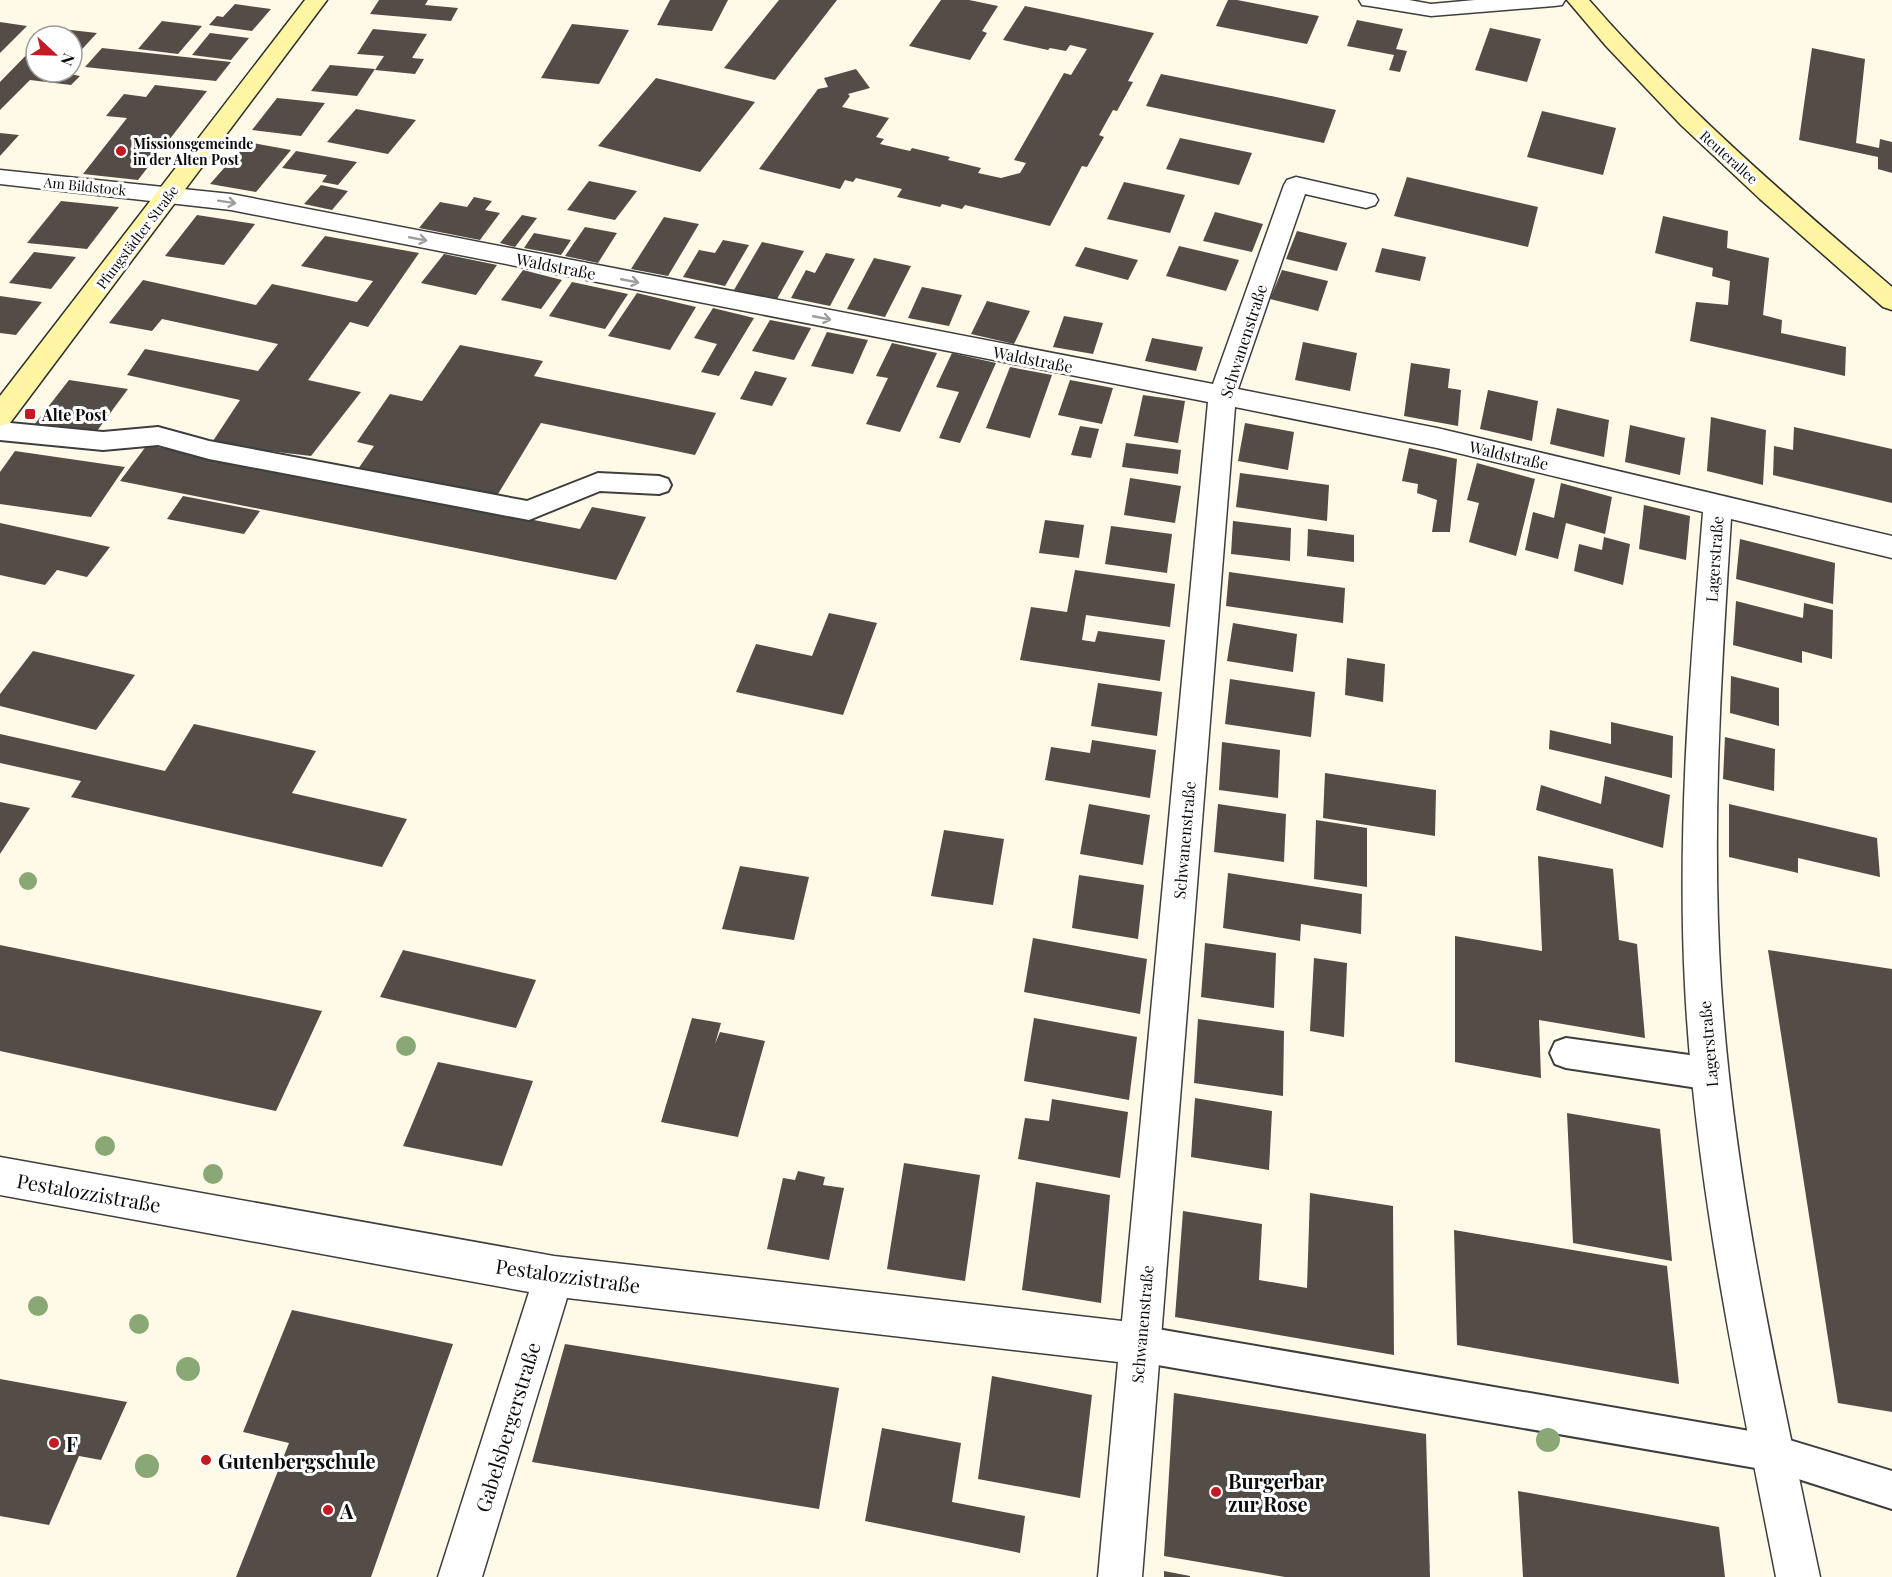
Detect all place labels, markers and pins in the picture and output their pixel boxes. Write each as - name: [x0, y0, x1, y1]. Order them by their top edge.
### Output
- place label: Missionsgemeinde in der Alten Post: [133, 134, 253, 169]
- marker: Missionsgemeinde in der Alten Post: [114, 144, 128, 158]
- place label: Alte Post: [41, 404, 107, 425]
- marker: Alte Post: [23, 407, 37, 421]
- place label: F: [66, 1430, 78, 1457]
- marker: F: [47, 1436, 61, 1450]
- place label: Gutenbergschule: [218, 1447, 376, 1474]
- marker: Gutenbergschule: [199, 1453, 213, 1467]
- place label: Burgerbar zur Rose: [1228, 1467, 1325, 1517]
- marker: Burgerbar zur Rose: [1209, 1485, 1223, 1499]
- place label: A: [339, 1497, 354, 1524]
- marker: A: [321, 1503, 335, 1517]

